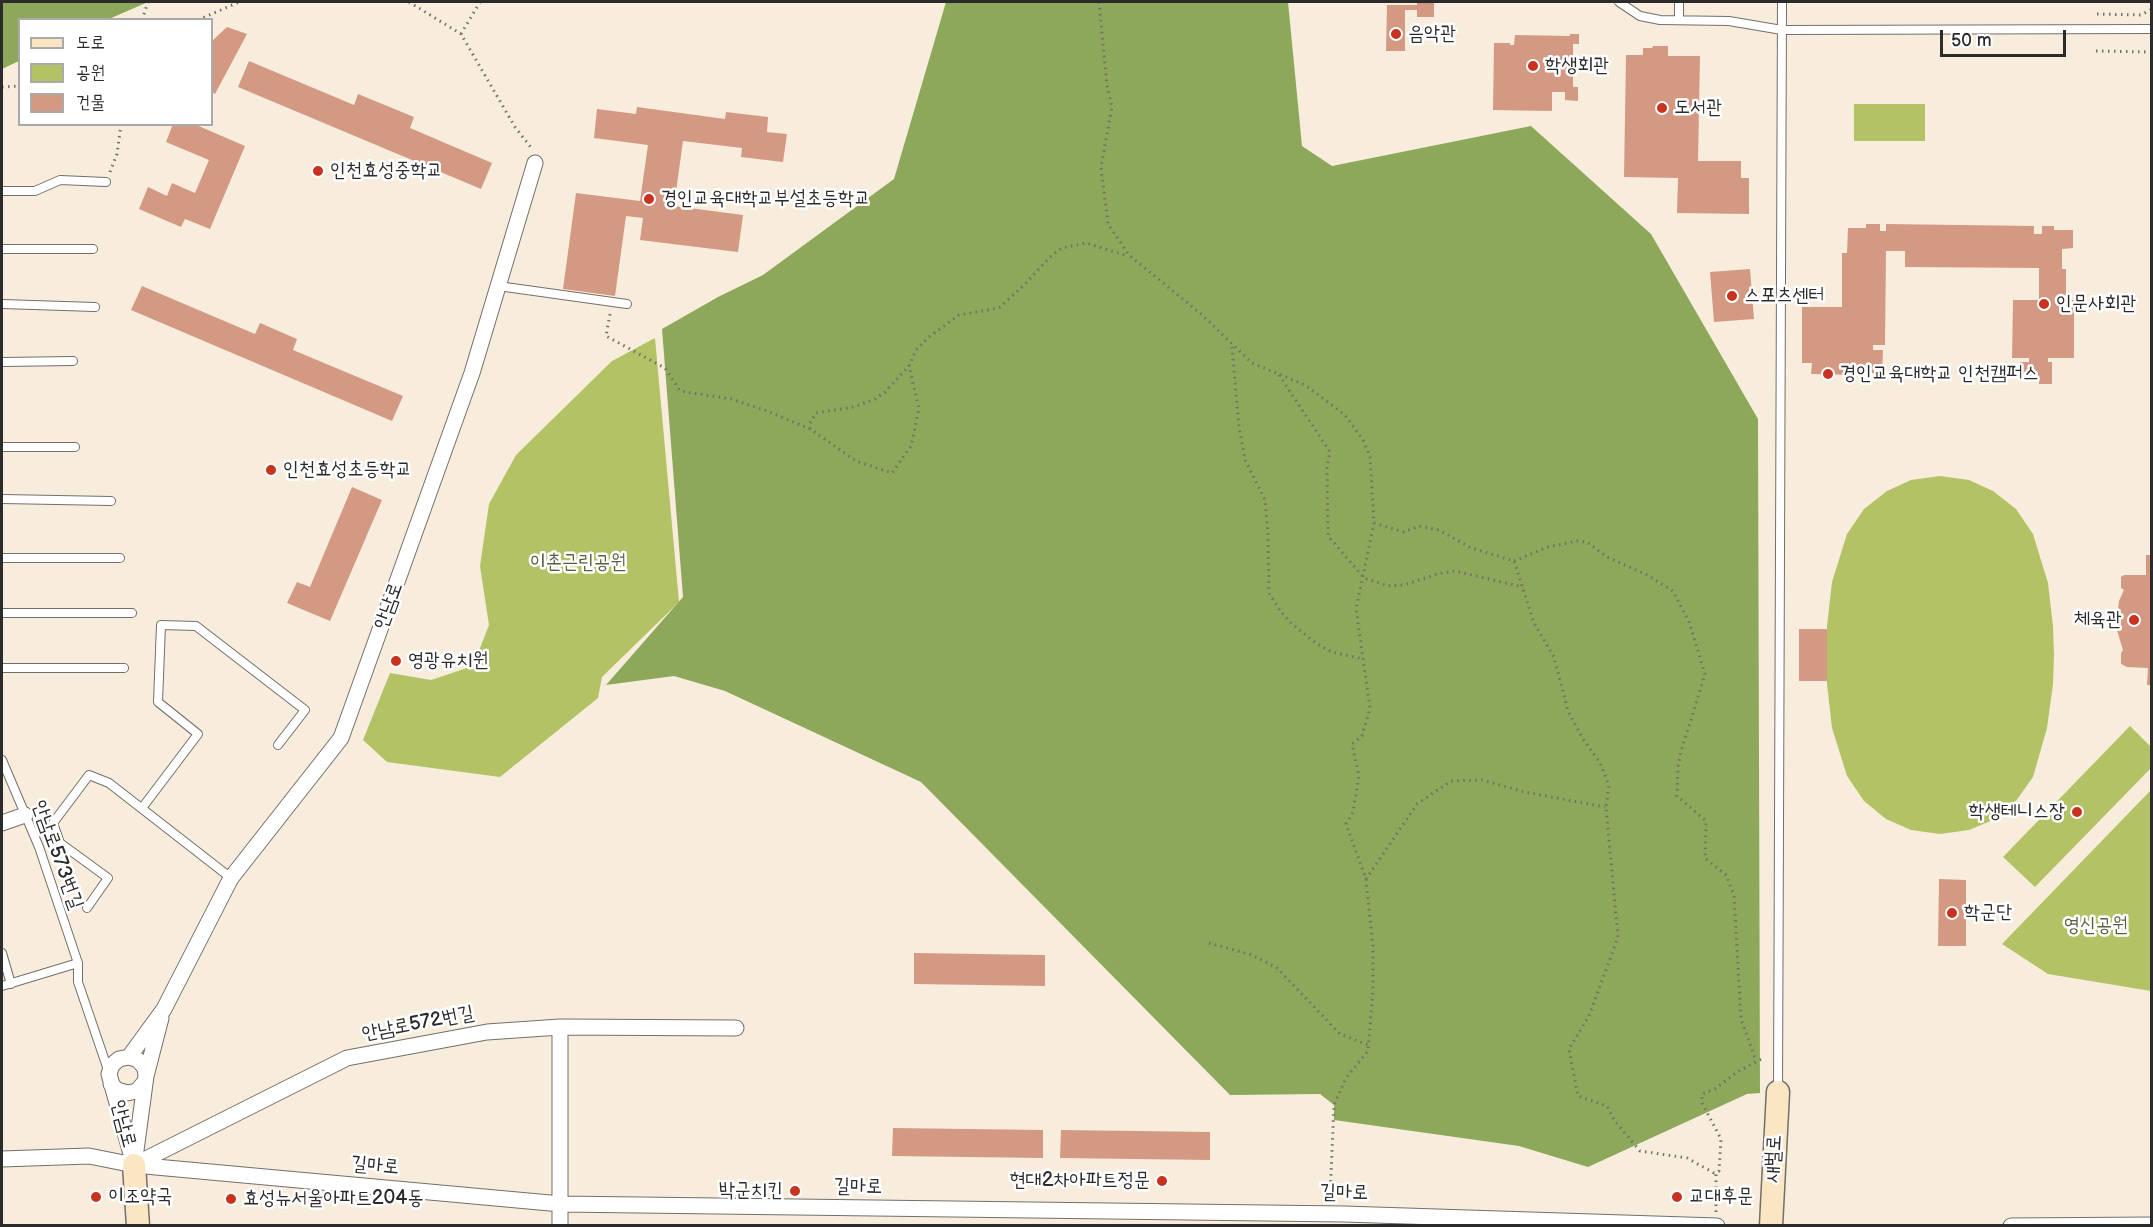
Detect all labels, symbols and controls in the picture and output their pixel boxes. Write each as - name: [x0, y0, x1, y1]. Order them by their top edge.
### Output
- legend: [18, 18, 213, 126]
- scale bar: [1943, 18, 2069, 56]
- place label: 음악관: [1408, 22, 1456, 46]
- marker: 음악관: [1389, 27, 1403, 41]
- text: 50 m: [1951, 30, 1992, 51]
- text: 도로: [76, 32, 105, 53]
- place label: 학생회관: [1545, 54, 1609, 78]
- marker: 학생회관: [1526, 59, 1540, 73]
- text: 공원: [76, 62, 105, 83]
- text: 건물: [76, 92, 105, 113]
- place label: 도서관: [1674, 96, 1722, 120]
- marker: 도서관: [1655, 101, 1669, 115]
- place label: 인천효성중학교: [330, 159, 443, 183]
- marker: 인천효성중학교: [311, 164, 325, 178]
- place label: 경인교육대학교부설초등학교: [661, 187, 870, 211]
- marker: 경인교육대학교부설초등학교: [642, 192, 656, 206]
- place label: 스포츠센터: [1744, 284, 1824, 308]
- marker: 스포츠센터: [1725, 289, 1739, 303]
- place label: 인문사회관: [2056, 292, 2136, 316]
- marker: 인문사회관: [2037, 297, 2051, 311]
- place label: 경인교육대학교 인천캠퍼스: [1840, 362, 2039, 386]
- marker: 경인교육대학교 인천캠퍼스: [1821, 367, 1835, 381]
- place label: 인천효성초등학교: [283, 458, 412, 482]
- marker: 인천효성초등학교: [264, 463, 278, 477]
- park label: 이촌근린공원: [530, 551, 626, 575]
- street label: 안남로: [369, 579, 409, 633]
- place label: 체육관: [2074, 608, 2122, 632]
- marker: 체육관: [2127, 613, 2141, 627]
- place label: 영광유치원: [408, 649, 488, 673]
- marker: 영광유치원: [389, 654, 403, 668]
- street label: 안남로573번길: [26, 797, 88, 913]
- place label: 학생테니스장: [1968, 800, 2065, 824]
- marker: 학생테니스장: [2070, 805, 2084, 819]
- place label: 학군단: [1964, 901, 2012, 925]
- marker: 학군단: [1945, 906, 1959, 920]
- park label: 영신공원: [2064, 914, 2128, 938]
- street label: 안남로572번길: [360, 1001, 476, 1047]
- street label: 안남로: [105, 1098, 141, 1150]
- street label: 새벌로: [1761, 1134, 1787, 1184]
- street label: 길마로: [350, 1152, 400, 1180]
- place label: 현대2차아파트정문: [1009, 1169, 1150, 1193]
- marker: 현대2차아파트정문: [1155, 1174, 1169, 1188]
- street label: 길마로: [834, 1175, 882, 1199]
- place label: 박군치킨: [719, 1179, 783, 1203]
- street label: 길마로: [1320, 1181, 1368, 1205]
- marker: 박군치킨: [788, 1184, 802, 1198]
- place label: 이조약국: [108, 1185, 172, 1209]
- place label: 교대후문: [1689, 1185, 1753, 1209]
- place label: 효성뉴서울아파트204동: [243, 1187, 424, 1211]
- marker: 이조약국: [89, 1190, 103, 1204]
- marker: 교대후문: [1670, 1190, 1684, 1204]
- marker: 효성뉴서울아파트204동: [224, 1192, 238, 1206]

